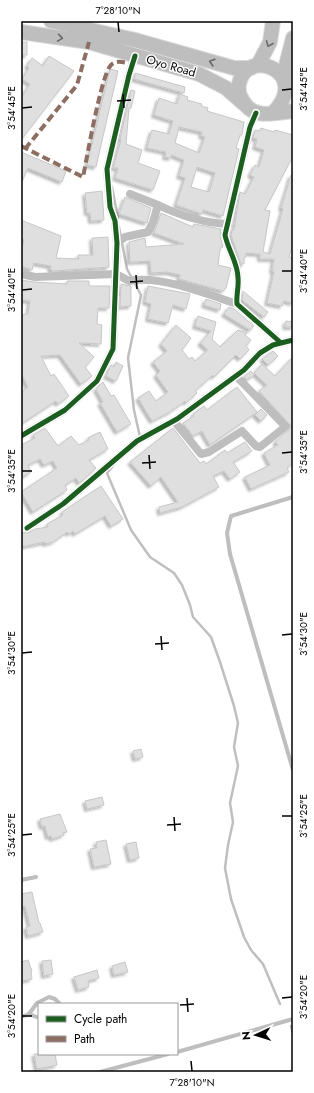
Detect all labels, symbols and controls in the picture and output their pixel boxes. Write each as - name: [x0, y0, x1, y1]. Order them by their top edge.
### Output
- text: 7°28'10"N: [96, 3, 140, 18]
- one-way arrow: [56, 33, 63, 42]
- one-way arrow: [265, 40, 273, 47]
- street label: Oyo Road: [144, 50, 198, 82]
- one-way arrow: [209, 58, 216, 67]
- text: 3°54'45"E: [296, 67, 311, 111]
- text: 3°54'45"E: [4, 86, 19, 130]
- text: 3°54'40"E: [296, 249, 311, 293]
- text: 3°54'40"E: [4, 268, 19, 312]
- text: 3°54'35"E: [296, 430, 311, 474]
- text: 3°54'35"E: [4, 449, 19, 493]
- text: 3°54'30"E: [296, 612, 311, 656]
- text: 3°54'30"E: [4, 631, 19, 675]
- text: 3°54'25"E: [296, 794, 311, 838]
- text: 3°54'25"E: [4, 813, 19, 857]
- text: 3°54'20"E: [296, 975, 311, 1019]
- text: 3°54'20"E: [4, 994, 19, 1038]
- legend: [38, 1003, 178, 1055]
- text: Cycle path: [74, 1010, 127, 1028]
- north arrow: [236, 1015, 276, 1055]
- text: Path: [74, 1030, 95, 1048]
- text: N: [238, 1031, 254, 1041]
- text: 7°28'10"N: [170, 1075, 214, 1090]

